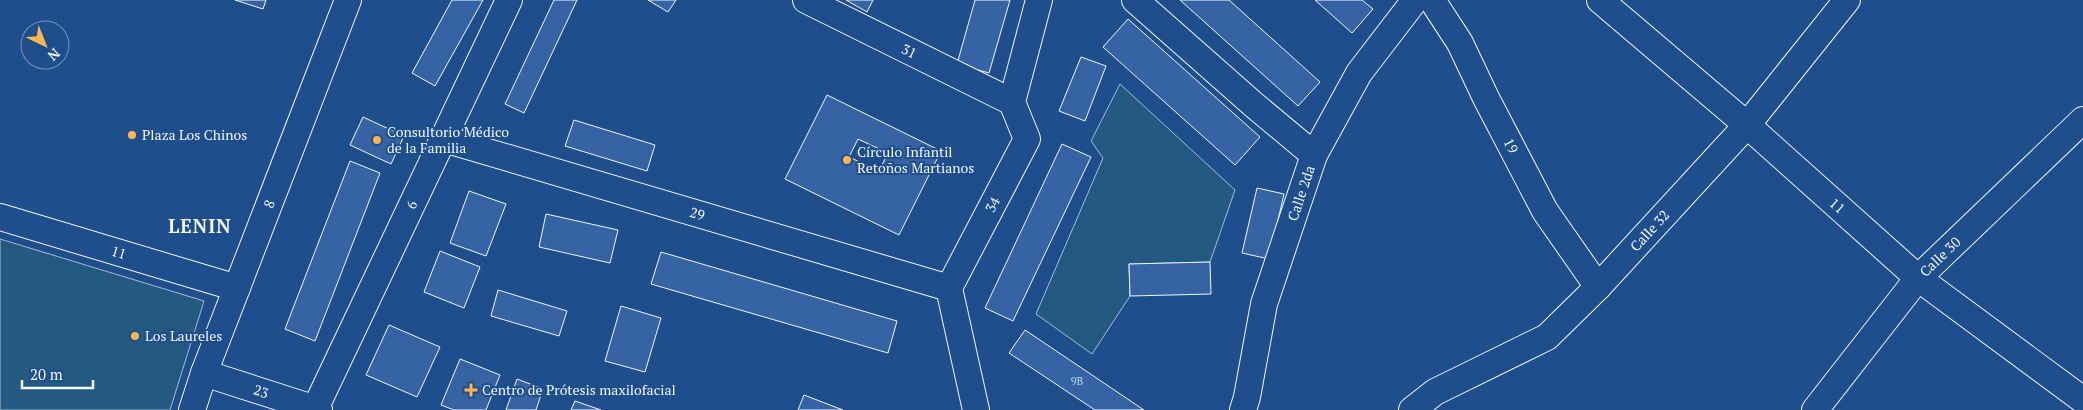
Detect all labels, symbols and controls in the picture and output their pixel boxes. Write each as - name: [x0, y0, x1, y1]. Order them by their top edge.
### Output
- north arrow: [20, 20, 70, 70]
- street label: 31: [898, 39, 920, 62]
- text: N: [44, 44, 65, 66]
- place label: Consultorio Médico de la Familia: [387, 122, 509, 157]
- place label: Plaza Los Chinos: [142, 125, 247, 144]
- marker: Plaza Los Chinos: [126, 129, 138, 141]
- marker: Consultorio Médico de la Familia: [371, 134, 383, 146]
- street label: 19: [1499, 134, 1523, 157]
- place label: Círculo Infantil Retoños Martianos: [857, 142, 974, 177]
- marker: Círculo Infantil Retoños Martianos: [841, 154, 853, 166]
- street label: Calle 2da: [1283, 163, 1319, 223]
- street label: 34: [980, 193, 1004, 215]
- street label: 11: [1826, 193, 1849, 217]
- street label: 8: [259, 197, 279, 211]
- street label: 6: [401, 197, 422, 212]
- street label: 29: [687, 202, 707, 224]
- street label: Calle 32: [1626, 205, 1673, 255]
- district label: LENIN: [168, 213, 232, 238]
- street label: Calle 30: [1915, 232, 1964, 281]
- street label: 11: [109, 241, 129, 263]
- place label: Los Laureles: [145, 326, 222, 345]
- marker: Los Laureles: [129, 330, 141, 342]
- scale bar: [22, 358, 94, 390]
- text: 20 m: [30, 364, 63, 384]
- house number: 9B: [1071, 374, 1084, 388]
- street label: 23: [251, 380, 271, 402]
- place label: Centro de Prótesis maxilofacial: [482, 380, 676, 399]
- marker: Centro de Prótesis maxilofacial: [464, 383, 478, 397]

